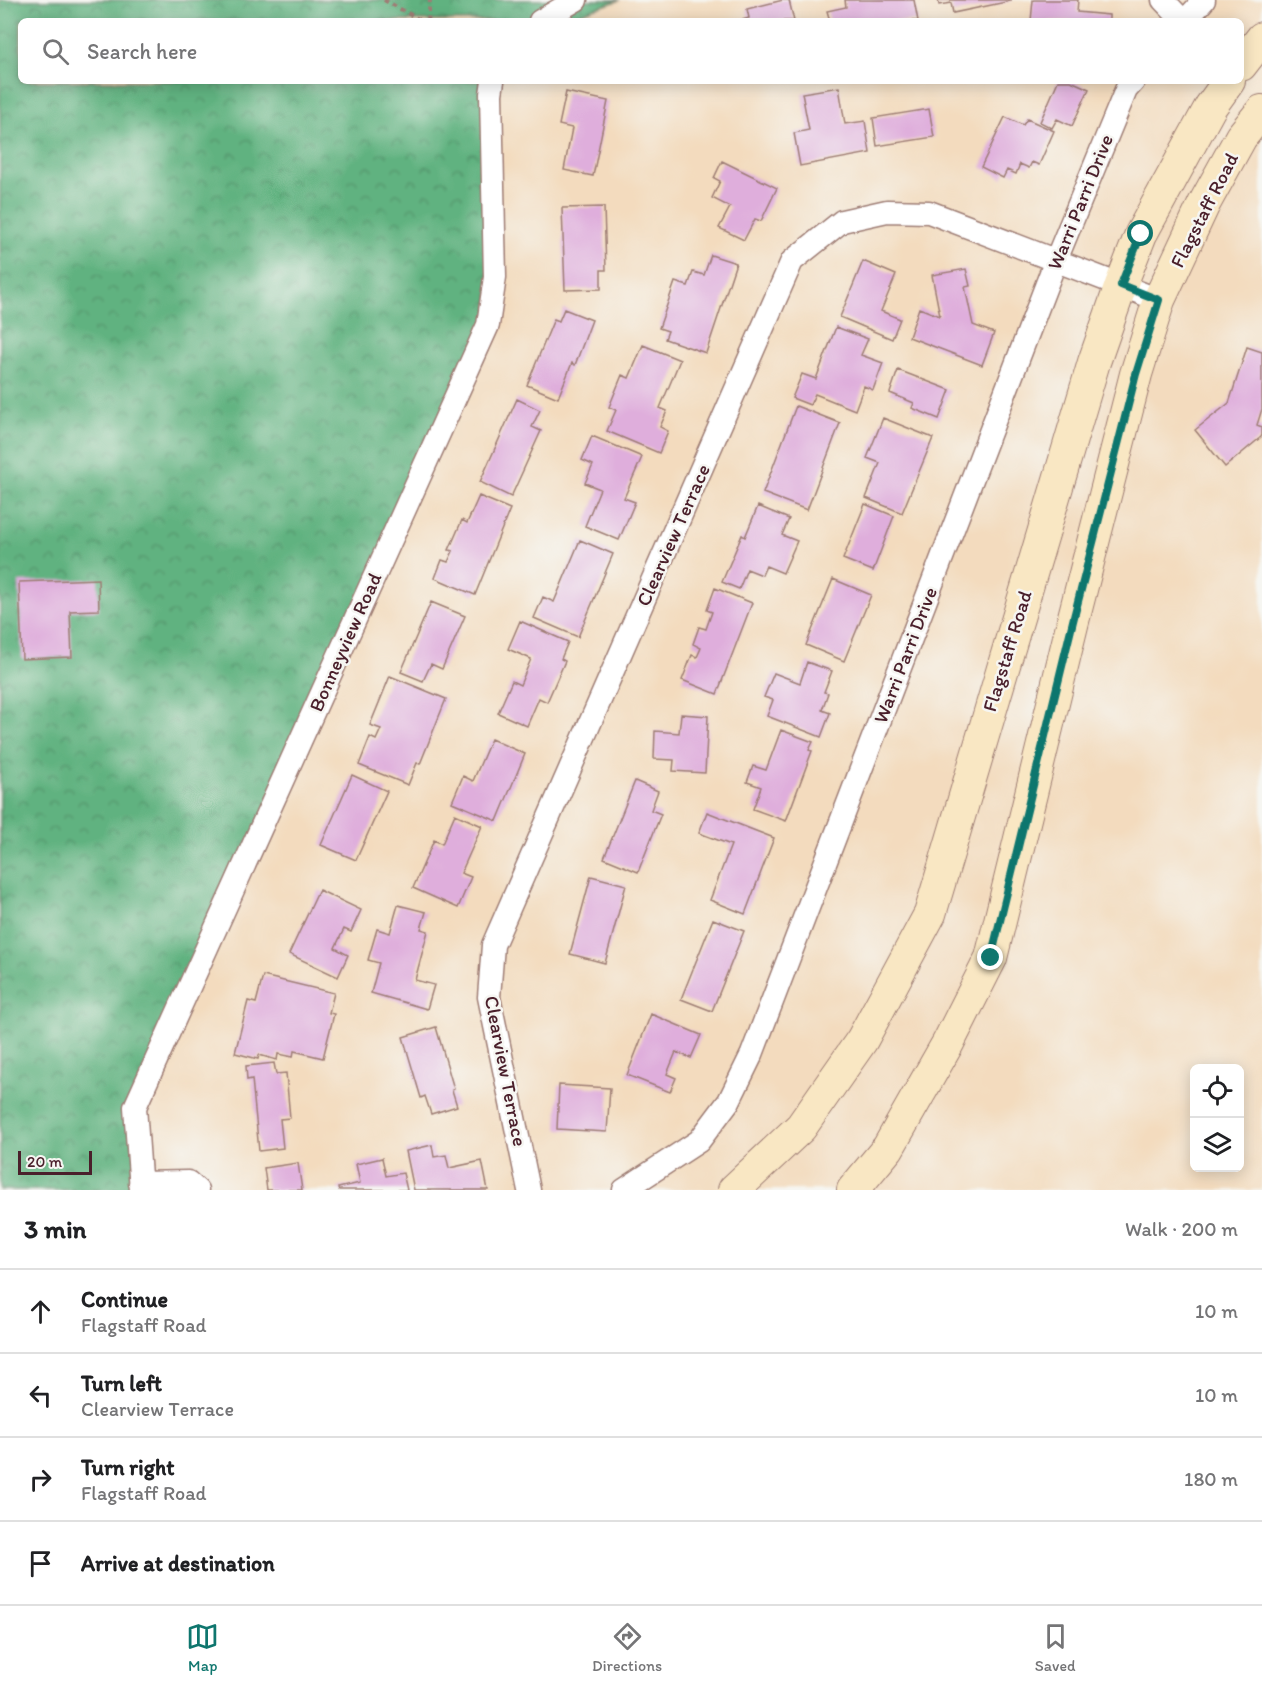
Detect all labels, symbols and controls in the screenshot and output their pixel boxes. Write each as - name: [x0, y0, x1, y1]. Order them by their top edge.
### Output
- search box: [18, 18, 1244, 84]
- icon: search: [39, 35, 72, 68]
- text: Search here: [87, 38, 197, 65]
- street label: Warri Parri Drive: [1042, 131, 1118, 273]
- street label: Flagstaff Road: [1165, 149, 1243, 271]
- route start: [1127, 220, 1153, 246]
- street label: Clearview Terrace: [631, 460, 715, 610]
- street label: Bonneyview Road: [304, 569, 386, 715]
- street label: Warri Parri Drive: [868, 583, 942, 727]
- street label: Flagstaff Road: [977, 587, 1037, 715]
- route end: [977, 944, 1003, 970]
- street label: Clearview Terrace: [480, 994, 532, 1148]
- map controls: [1190, 1064, 1244, 1172]
- button: locate: [1190, 1064, 1244, 1118]
- button: layers: [1190, 1118, 1244, 1172]
- scale bar: [18, 1148, 92, 1176]
- text: 20 m: [27, 1152, 62, 1171]
- text: 3 min: [24, 1213, 86, 1245]
- text: Walk · 200 m: [1125, 1217, 1238, 1241]
- text: Continue: [81, 1286, 168, 1313]
- icon: ahead: [24, 1295, 57, 1328]
- text: 10 m: [1195, 1299, 1238, 1323]
- text: Flagstaff Road: [81, 1313, 207, 1337]
- text: Turn left: [81, 1370, 162, 1397]
- icon: left: [24, 1379, 57, 1412]
- text: 10 m: [1195, 1383, 1238, 1407]
- text: Clearview Terrace: [81, 1397, 234, 1421]
- text: Turn right: [81, 1454, 175, 1481]
- icon: right: [24, 1463, 57, 1496]
- text: 180 m: [1184, 1467, 1238, 1491]
- text: Flagstaff Road: [81, 1481, 207, 1505]
- icon: arrive: [24, 1547, 57, 1580]
- text: Arrive at destination: [81, 1550, 275, 1577]
- tab: Map: [186, 1620, 219, 1675]
- tab: Directions: [592, 1620, 662, 1675]
- tab: Saved: [1035, 1620, 1076, 1675]

